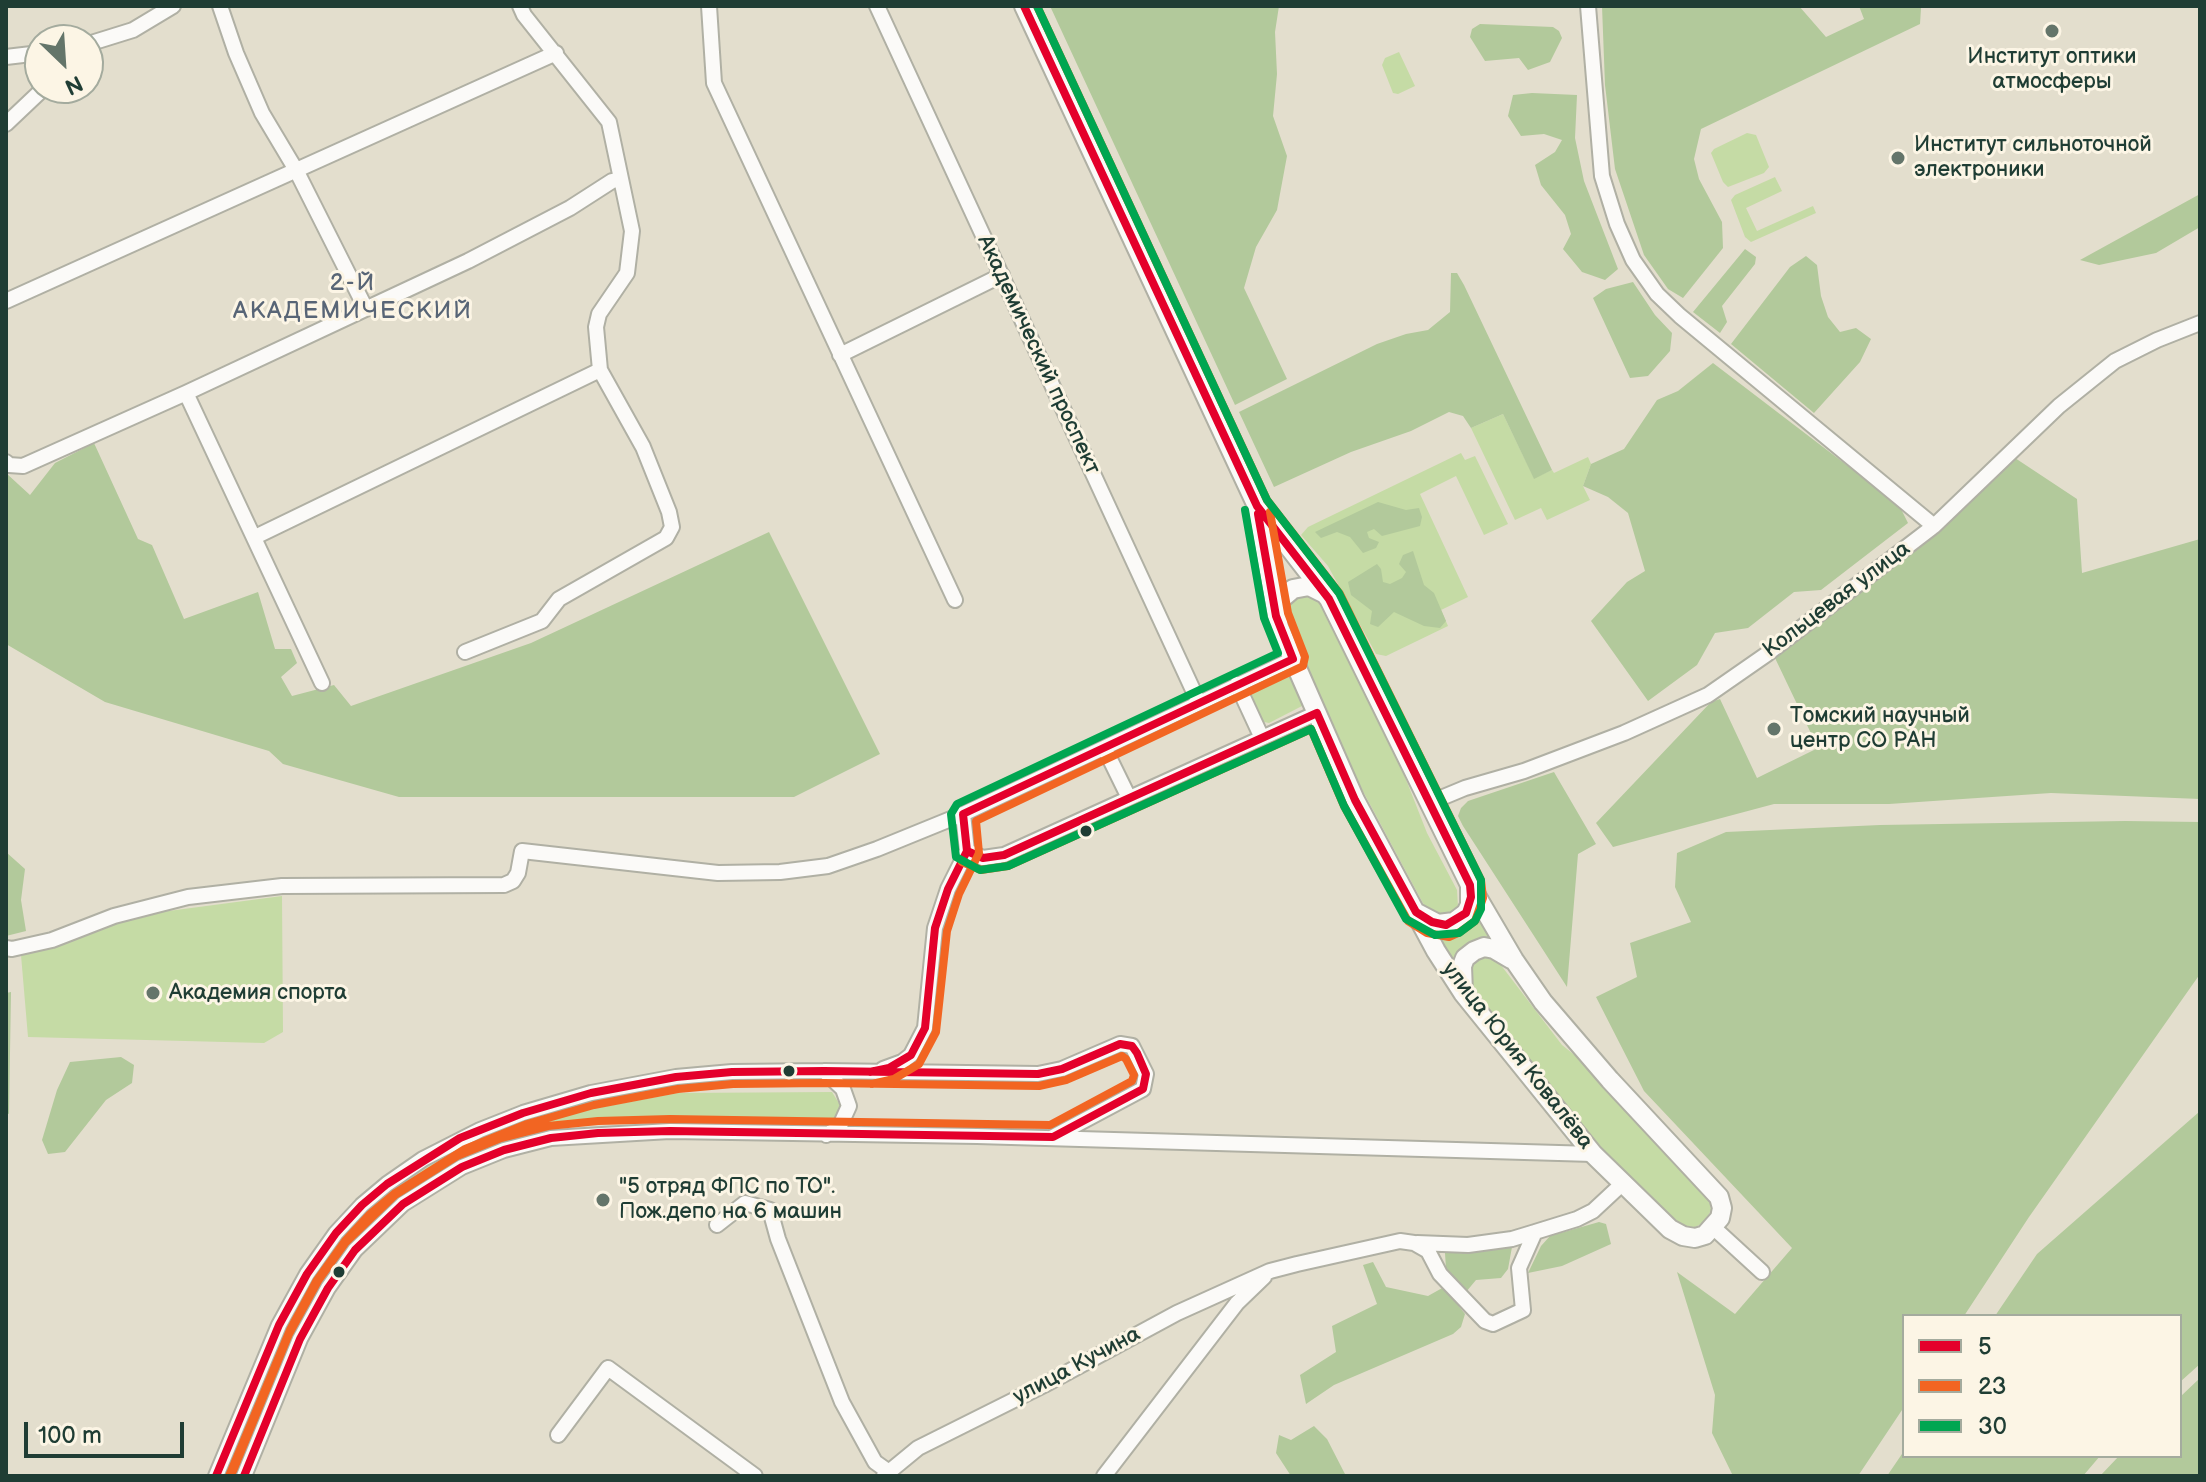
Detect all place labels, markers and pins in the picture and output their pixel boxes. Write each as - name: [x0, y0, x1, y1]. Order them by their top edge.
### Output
- marker: Институт оптики атмосферы: [2043, 22, 2061, 40]
- place label: Институт оптики атмосферы: [1967, 44, 2137, 96]
- place label: Институт сильноточной электроники: [1914, 132, 2152, 184]
- marker: Институт сильноточной электроники: [1889, 149, 1907, 167]
- place label: Томский научный центр СО РАН: [1790, 703, 1970, 754]
- marker: Томский научный центр СО РАН: [1765, 720, 1783, 738]
- unlabelled marker: [1078, 823, 1094, 839]
- place label: Академия спорта: [169, 980, 347, 1006]
- marker: Академия спорта: [144, 984, 162, 1002]
- unlabelled marker: [781, 1063, 797, 1079]
- place label: "5 отряд ФПС по ТО". Пож.депо на 6 машин: [619, 1174, 842, 1226]
- marker: "5 отряд ФПС по ТО". Пож.депо на 6 машин: [594, 1191, 612, 1209]
- unlabelled marker: [331, 1264, 347, 1280]

